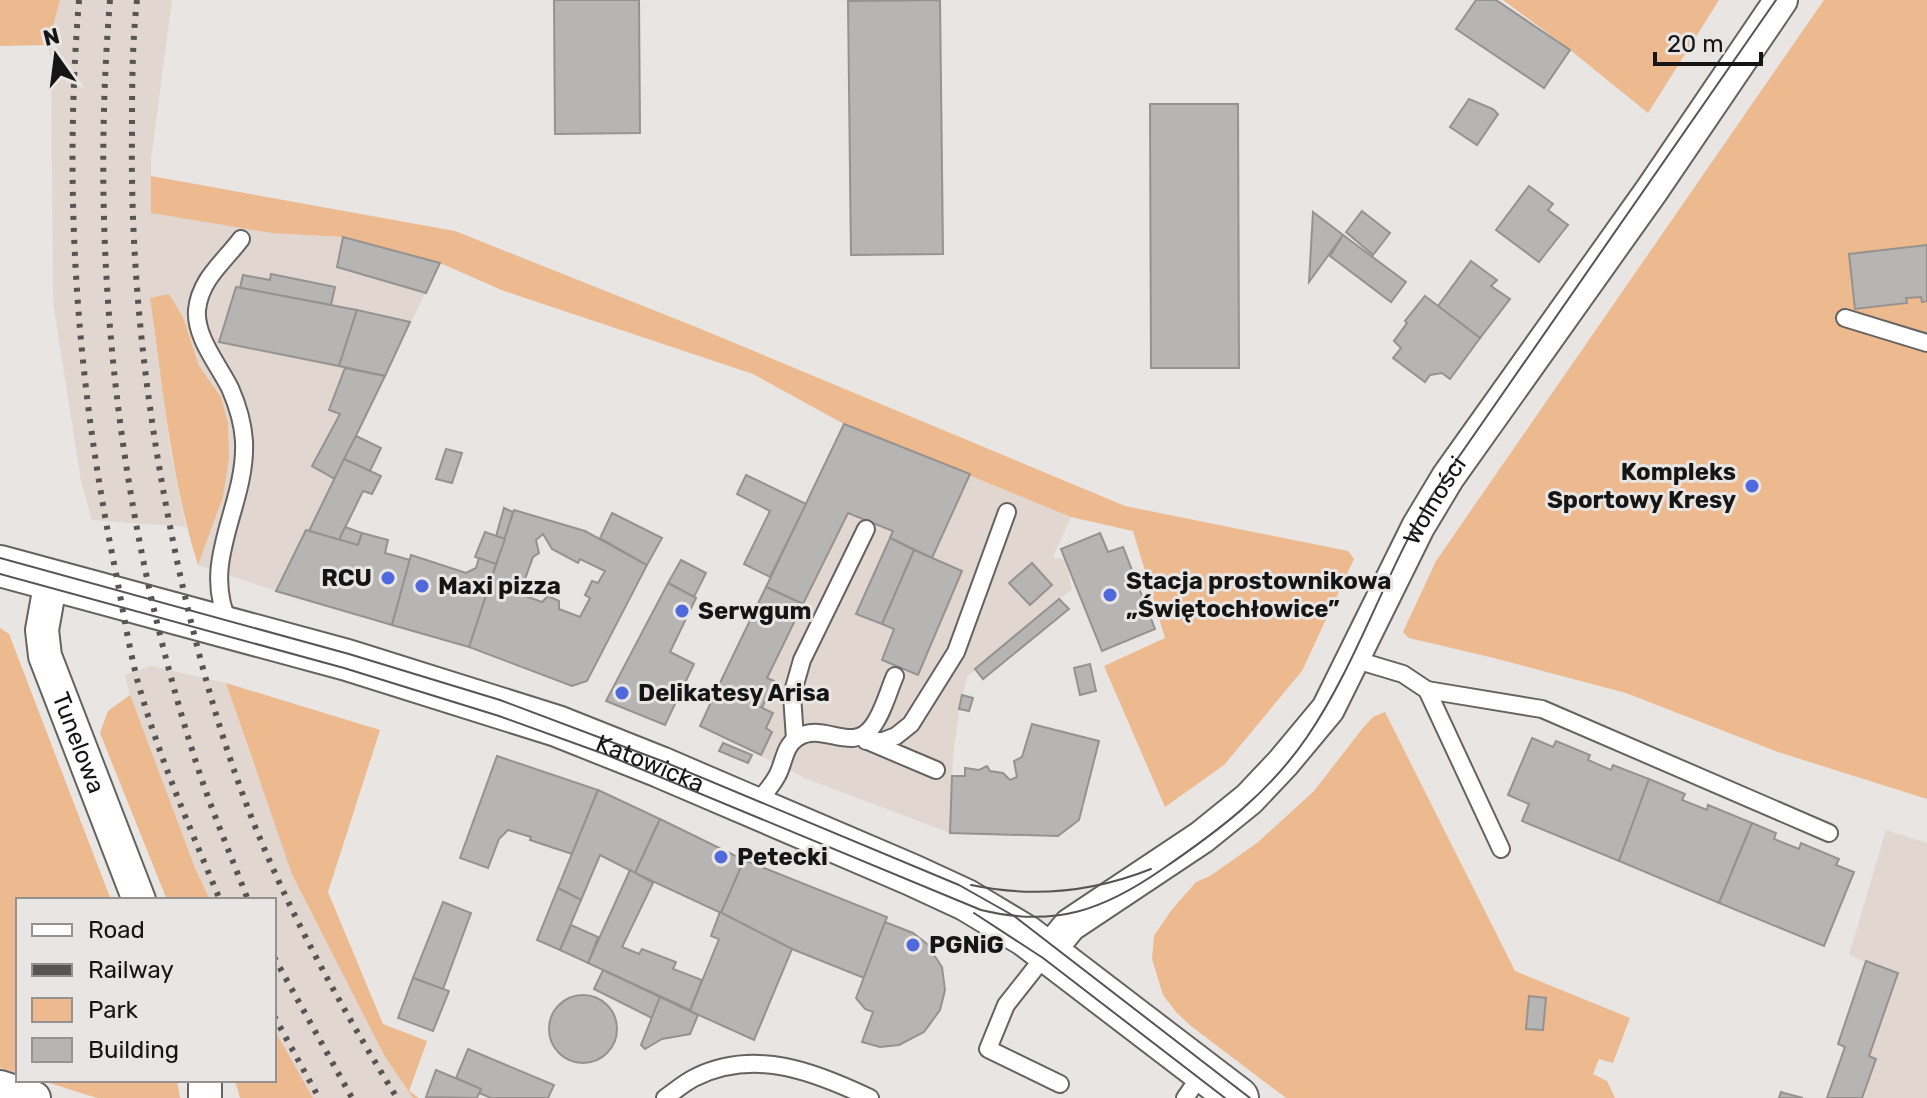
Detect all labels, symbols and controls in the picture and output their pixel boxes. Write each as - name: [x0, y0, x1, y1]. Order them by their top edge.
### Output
- north arrow: [16, 16, 96, 96]
- scale bar: [1655, 16, 1761, 66]
- text: N: [40, 22, 62, 52]
- text: 20 m: [1667, 30, 1724, 58]
- street label: Wolności: [1398, 451, 1472, 549]
- place label: Kompleks Sportowy Kresy: [1547, 458, 1736, 514]
- marker: Kompleks Sportowy Kresy: [1743, 477, 1761, 495]
- place label: RCU: [321, 564, 372, 592]
- place label: Stacja prostownikowa „Świętochłowice”: [1126, 567, 1391, 623]
- marker: RCU: [379, 569, 397, 587]
- place label: Maxi pizza: [438, 572, 561, 600]
- marker: Maxi pizza: [413, 577, 431, 595]
- marker: Stacja prostownikowa „Świętochłowice”: [1101, 586, 1119, 604]
- place label: Serwgum: [698, 597, 811, 625]
- marker: Serwgum: [673, 602, 691, 620]
- place label: Delikatesy Arisa: [638, 679, 830, 707]
- marker: Delikatesy Arisa: [613, 684, 631, 702]
- street label: Tunelowa: [46, 688, 111, 797]
- street label: Katowicka: [592, 729, 708, 798]
- place label: Petecki: [737, 843, 828, 871]
- marker: Petecki: [712, 848, 730, 866]
- legend: [16, 898, 276, 1082]
- text: Road: [88, 916, 145, 944]
- place label: PGNiG: [929, 931, 1004, 959]
- marker: PGNiG: [904, 936, 922, 954]
- text: Railway: [88, 956, 174, 984]
- text: Park: [88, 996, 139, 1024]
- text: Building: [88, 1036, 179, 1064]

